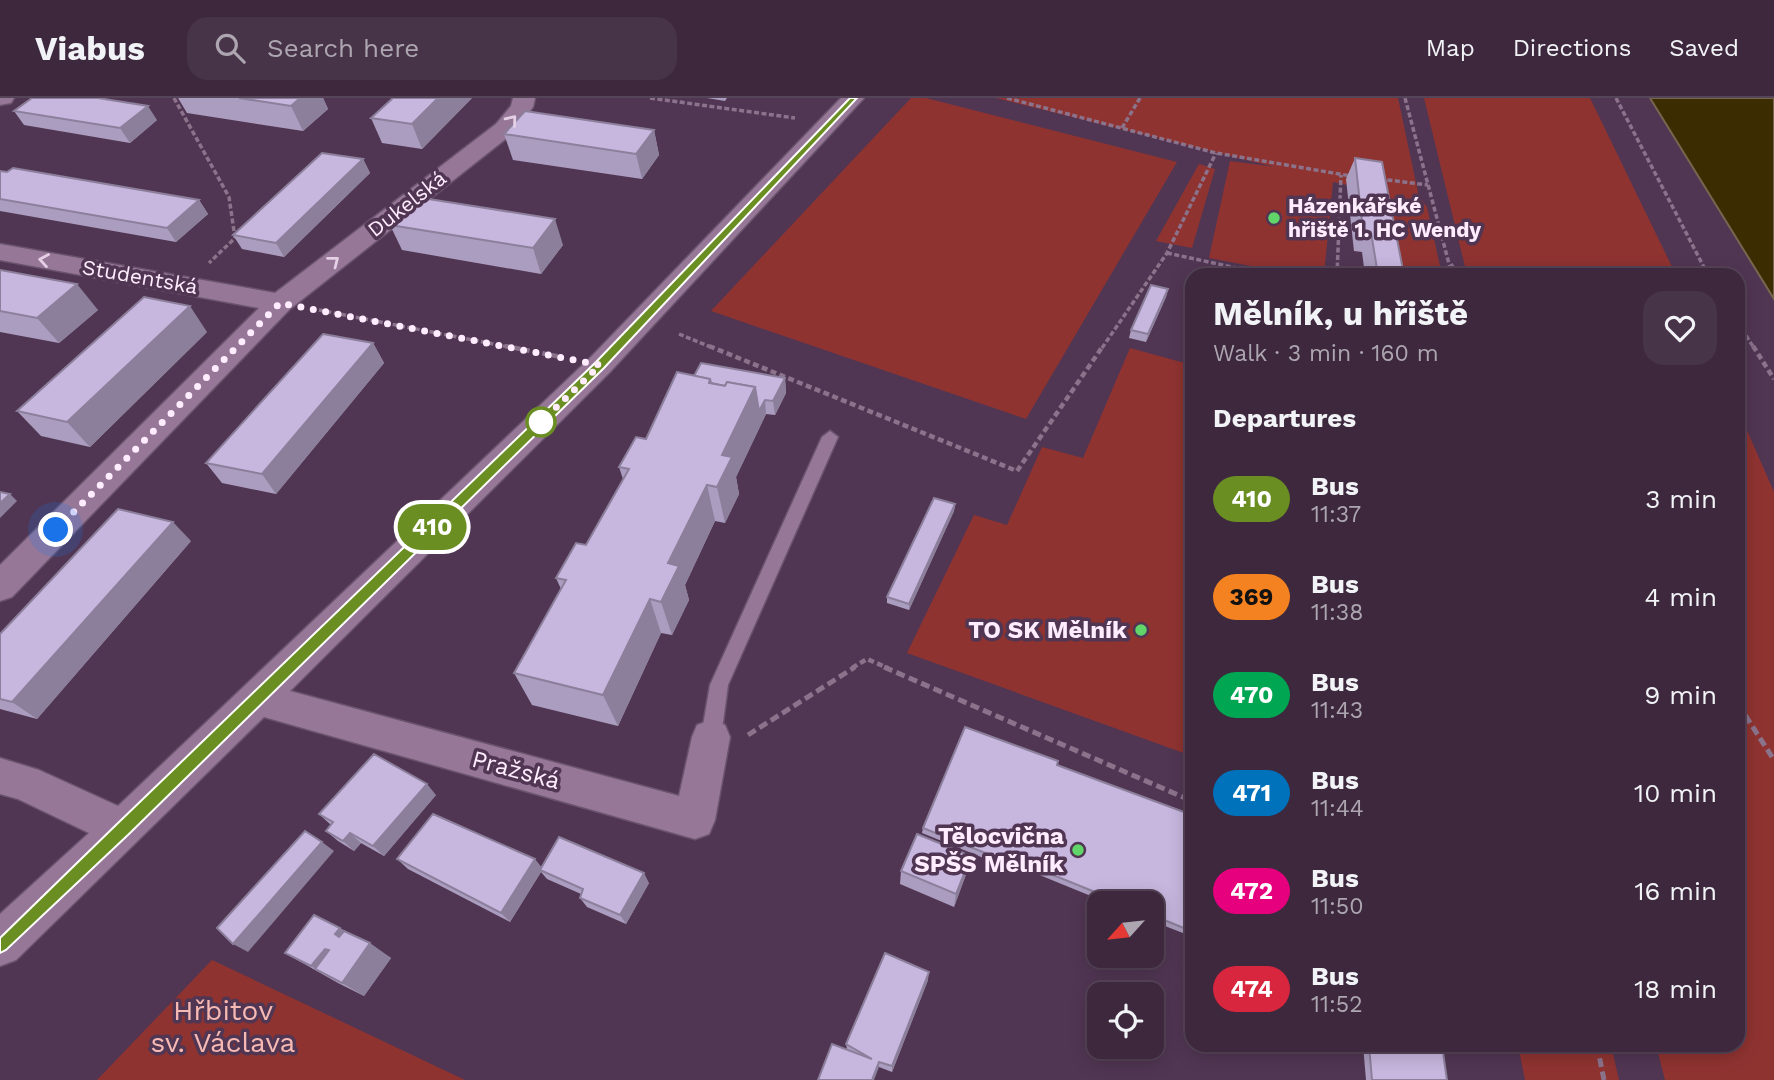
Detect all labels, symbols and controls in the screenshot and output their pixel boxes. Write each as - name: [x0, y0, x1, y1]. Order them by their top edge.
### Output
- search box: [187, 17, 677, 80]
- text: Viabus: [35, 29, 145, 68]
- icon: search: [211, 29, 249, 67]
- text: Search here: [267, 33, 419, 63]
- text: Map: [1426, 34, 1475, 62]
- text: Directions: [1513, 34, 1631, 62]
- text: Saved: [1669, 34, 1739, 62]
- one-way arrow: [503, 115, 516, 127]
- street label: Dukelská: [362, 165, 451, 242]
- place label: Házenkářské hřiště 1. HC Wendy: [1288, 193, 1481, 242]
- marker: Házenkářské hřiště 1. HC Wendy: [1266, 210, 1282, 226]
- one-way arrow: [38, 253, 50, 268]
- street label: Studentská: [80, 254, 200, 299]
- one-way arrow: [326, 256, 339, 269]
- button: heart: [1643, 291, 1717, 365]
- text: Mělník, u hřiště: [1213, 294, 1468, 333]
- text: Walk · 3 min · 160 m: [1213, 340, 1439, 367]
- text: Departures: [1213, 403, 1356, 433]
- unlabelled marker: [526, 407, 556, 437]
- text: Bus: [1311, 471, 1359, 501]
- text: 3 min: [1645, 484, 1717, 514]
- text: 410: [1231, 485, 1272, 513]
- text: 11:37: [1311, 501, 1361, 528]
- line badge: 410: [392, 504, 472, 550]
- your location: [38, 512, 73, 547]
- text: 410: [412, 513, 452, 541]
- text: Bus: [1311, 569, 1359, 599]
- text: 4 min: [1644, 582, 1717, 612]
- text: 369: [1230, 583, 1273, 611]
- text: 11:38: [1311, 599, 1363, 626]
- place label: TO SK Mělník: [968, 616, 1127, 644]
- marker: TO SK Mělník: [1133, 622, 1149, 638]
- text: Bus: [1311, 667, 1359, 697]
- text: 9 min: [1644, 680, 1717, 710]
- text: 470: [1230, 681, 1273, 709]
- text: 11:43: [1311, 697, 1363, 724]
- street label: Pražská: [469, 745, 563, 795]
- text: Bus: [1311, 765, 1359, 795]
- text: 10 min: [1634, 778, 1717, 808]
- text: 471: [1232, 779, 1271, 807]
- text: 11:44: [1311, 795, 1364, 822]
- place label: Tělocvična SPŠS Mělník: [914, 822, 1064, 878]
- marker: Tělocvična SPŠS Mělník: [1070, 842, 1086, 858]
- text: Bus: [1311, 863, 1359, 893]
- text: 16 min: [1634, 876, 1717, 906]
- text: 472: [1230, 877, 1273, 905]
- north arrow: [1087, 891, 1164, 968]
- map controls: [1087, 891, 1164, 1059]
- text: 11:50: [1311, 893, 1363, 920]
- text: Bus: [1311, 961, 1359, 991]
- text: 18 min: [1634, 974, 1717, 1004]
- text: 474: [1230, 975, 1273, 1003]
- button: locate: [1087, 982, 1164, 1059]
- text: 11:52: [1311, 991, 1363, 1018]
- park label: Hřbitov sv. Václava: [151, 994, 296, 1059]

